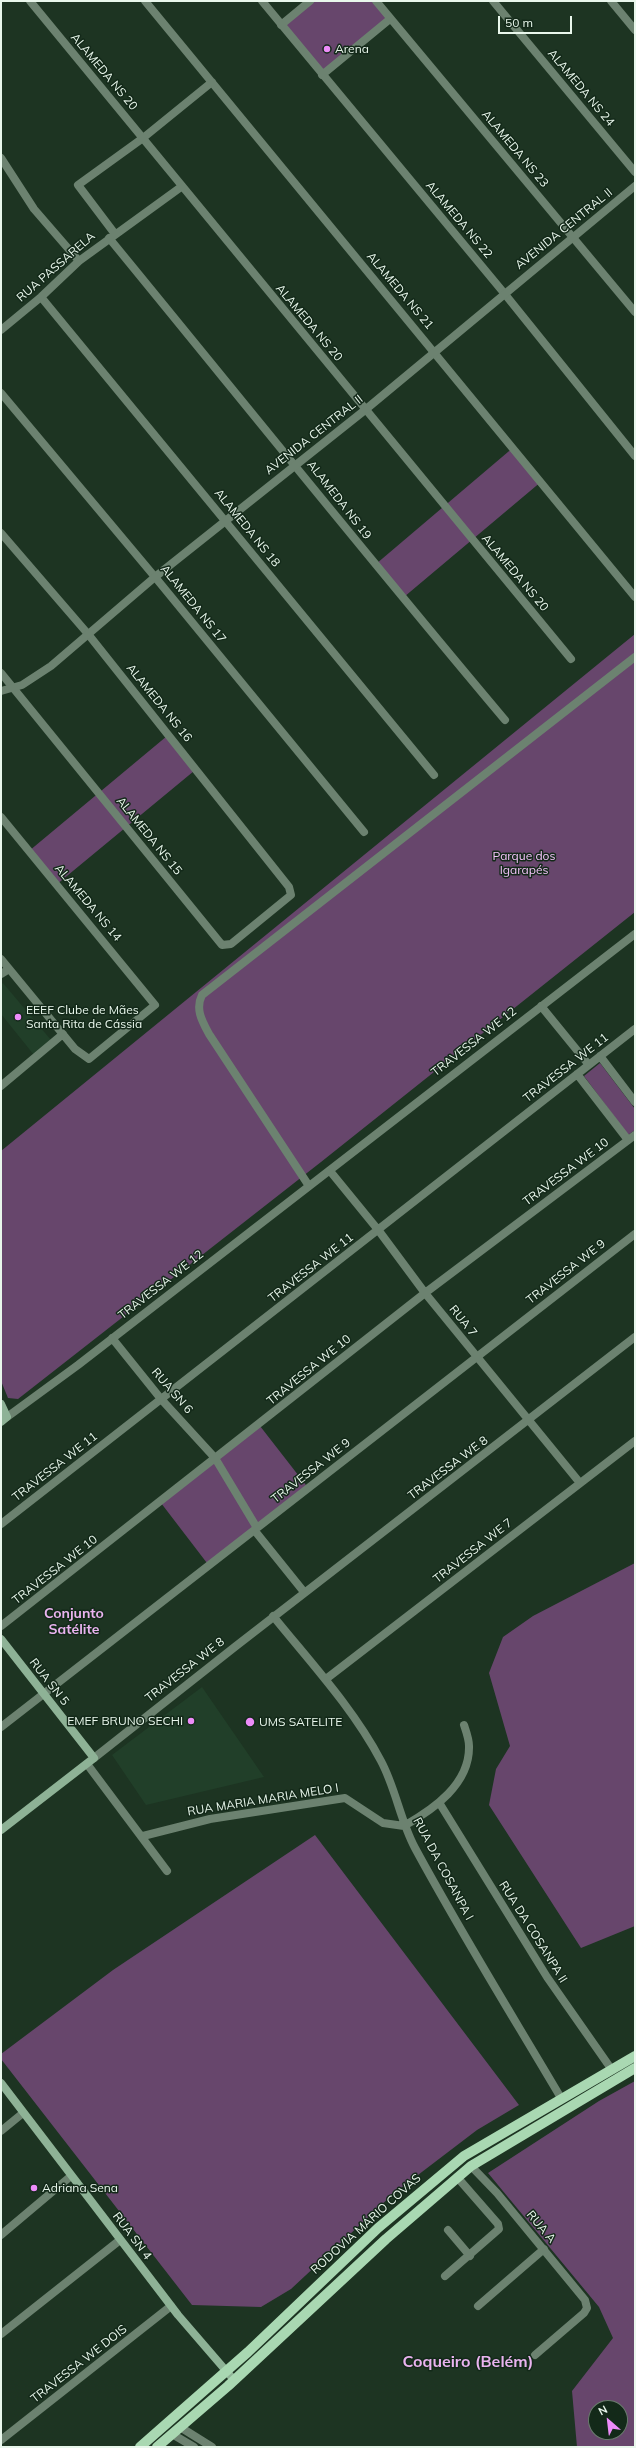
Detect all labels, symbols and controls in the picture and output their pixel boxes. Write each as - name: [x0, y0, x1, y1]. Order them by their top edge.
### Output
- scale bar: [500, 8, 574, 34]
- text: 50 m: [505, 15, 533, 30]
- street label: ALAMEDA NS 20: [68, 31, 140, 113]
- place label: Arena: [335, 42, 369, 56]
- marker: Arena: [322, 44, 332, 54]
- street label: ALAMEDA NS 24: [545, 47, 617, 129]
- street label: ALAMEDA NS 23: [479, 108, 551, 190]
- street label: ALAMEDA NS 22: [423, 179, 495, 261]
- street label: AVENIDA CENTRAL II: [513, 185, 615, 273]
- street label: RUA PASSARELA: [14, 229, 98, 305]
- street label: ALAMEDA NS 21: [364, 250, 436, 332]
- street label: ALAMEDA NS 20: [273, 282, 345, 364]
- street label: AVENIDA CENTRAL II: [262, 392, 366, 478]
- street label: ALAMEDA NS 19: [304, 458, 374, 542]
- street label: ALAMEDA NS 18: [211, 486, 283, 570]
- street label: ALAMEDA NS 20: [479, 532, 551, 614]
- street label: ALAMEDA NS 17: [157, 562, 229, 646]
- street label: ALAMEDA NS 16: [123, 661, 195, 745]
- street label: ALAMEDA NS 15: [113, 794, 185, 878]
- park label: Parque dos Igarapés: [493, 849, 555, 877]
- street label: ALAMEDA NS 14: [52, 862, 124, 944]
- place label: EEEF Clube de Mães Santa Rita de Cássia: [26, 1003, 142, 1031]
- street label: TRAVESSA WE 12: [429, 1004, 519, 1080]
- marker: EEEF Clube de Mães Santa Rita de Cássia: [13, 1012, 23, 1022]
- street label: TRAVESSA WE 11: [521, 1030, 611, 1106]
- street label: TRAVESSA WE 10: [520, 1135, 612, 1209]
- street label: TRAVESSA WE 11: [266, 1230, 356, 1306]
- street label: TRAVESSA WE 9: [524, 1237, 608, 1307]
- street label: TRAVESSA WE 12: [116, 1247, 206, 1323]
- street label: RUA 7: [446, 1302, 480, 1340]
- street label: TRAVESSA WE 10: [264, 1332, 354, 1408]
- street label: RUA SN 6: [148, 1365, 196, 1417]
- street label: TRAVESSA WE 11: [10, 1429, 100, 1505]
- street label: TRAVESSA WE 8: [405, 1433, 491, 1503]
- street label: TRAVESSA WE 9: [269, 1436, 353, 1506]
- street label: TRAVESSA WE 7: [431, 1516, 515, 1586]
- street label: TRAVESSA WE 10: [10, 1532, 100, 1608]
- district label: Conjunto Satélite: [44, 1606, 104, 1638]
- street label: TRAVESSA WE 8: [143, 1635, 227, 1705]
- street label: RUA SN 5: [26, 1656, 72, 1708]
- place label: EMEF BRUNO SECHI: [67, 1714, 183, 1728]
- place label: UMS SATELITE: [259, 1715, 342, 1729]
- marker: EMEF BRUNO SECHI: [186, 1716, 196, 1726]
- marker: UMS SATELITE: [244, 1716, 256, 1728]
- street label: RUA MARIA MARIA MELO I: [186, 1781, 340, 1819]
- street label: RUA DA COSANPA I: [410, 1815, 476, 1923]
- street label: RUA DA COSANPA II: [496, 1878, 570, 1986]
- street label: RODOVIA MÁRIO COVAS: [308, 2171, 424, 2277]
- place label: Adriana Sena: [42, 2181, 118, 2195]
- marker: Adriana Sena: [29, 2183, 39, 2193]
- street label: RUA A: [523, 2208, 559, 2246]
- street label: RUA SN 4: [109, 2209, 155, 2263]
- street label: TRAVESSA WE DOIS: [28, 2322, 130, 2406]
- district label: Coqueiro (Belém): [403, 2352, 533, 2372]
- north arrow: [588, 2400, 628, 2440]
- text: N: [596, 2402, 610, 2418]

